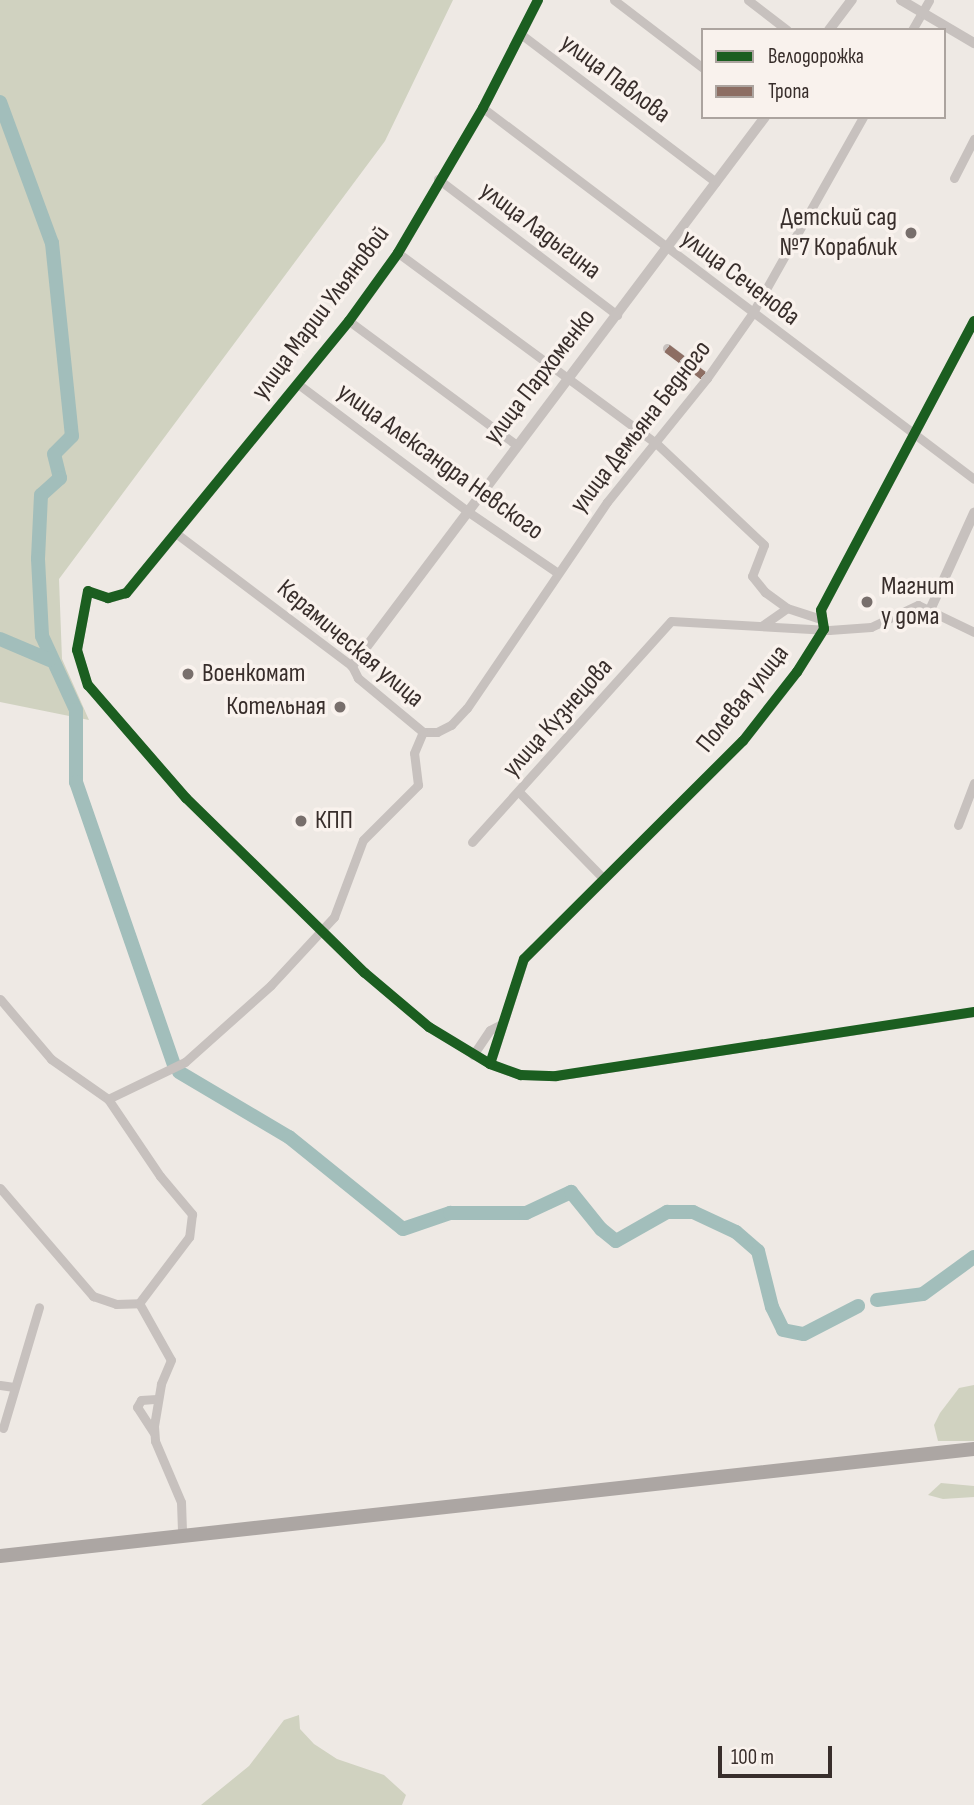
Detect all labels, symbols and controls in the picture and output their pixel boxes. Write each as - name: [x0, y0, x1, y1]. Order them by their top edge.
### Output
- street label: улица Павлова: [554, 28, 676, 130]
- legend: [701, 28, 946, 119]
- text: Велодорожка: [768, 44, 864, 69]
- text: Тропа: [768, 79, 809, 104]
- street label: улица Ладыгина: [473, 175, 607, 287]
- place label: Детский сад №7 Кораблик: [780, 202, 897, 264]
- street label: улица Марии Ульяновой: [245, 220, 397, 406]
- street label: улица Сеченова: [674, 223, 806, 333]
- marker: Детский сад №7 Кораблик: [903, 225, 919, 241]
- street label: улица Пархоменко: [478, 303, 602, 451]
- street label: улица Демьяна Бедного: [564, 334, 718, 520]
- street label: улица Александра Невского: [331, 377, 549, 547]
- place label: Магнит у дома: [881, 571, 954, 632]
- street label: Керамическая улица: [270, 573, 430, 715]
- marker: Магнит у дома: [859, 594, 875, 610]
- street label: Полевая улица: [690, 639, 796, 759]
- street label: улица Кузнецова: [496, 652, 620, 784]
- place label: Военкомат: [202, 658, 305, 690]
- marker: Военкомат: [180, 666, 196, 682]
- place label: Котельная: [226, 691, 326, 723]
- marker: Котельная: [332, 699, 348, 715]
- place label: КПП: [315, 805, 353, 837]
- marker: КПП: [293, 813, 309, 829]
- scale bar: [722, 1731, 836, 1775]
- text: 100 m: [731, 1745, 774, 1770]

